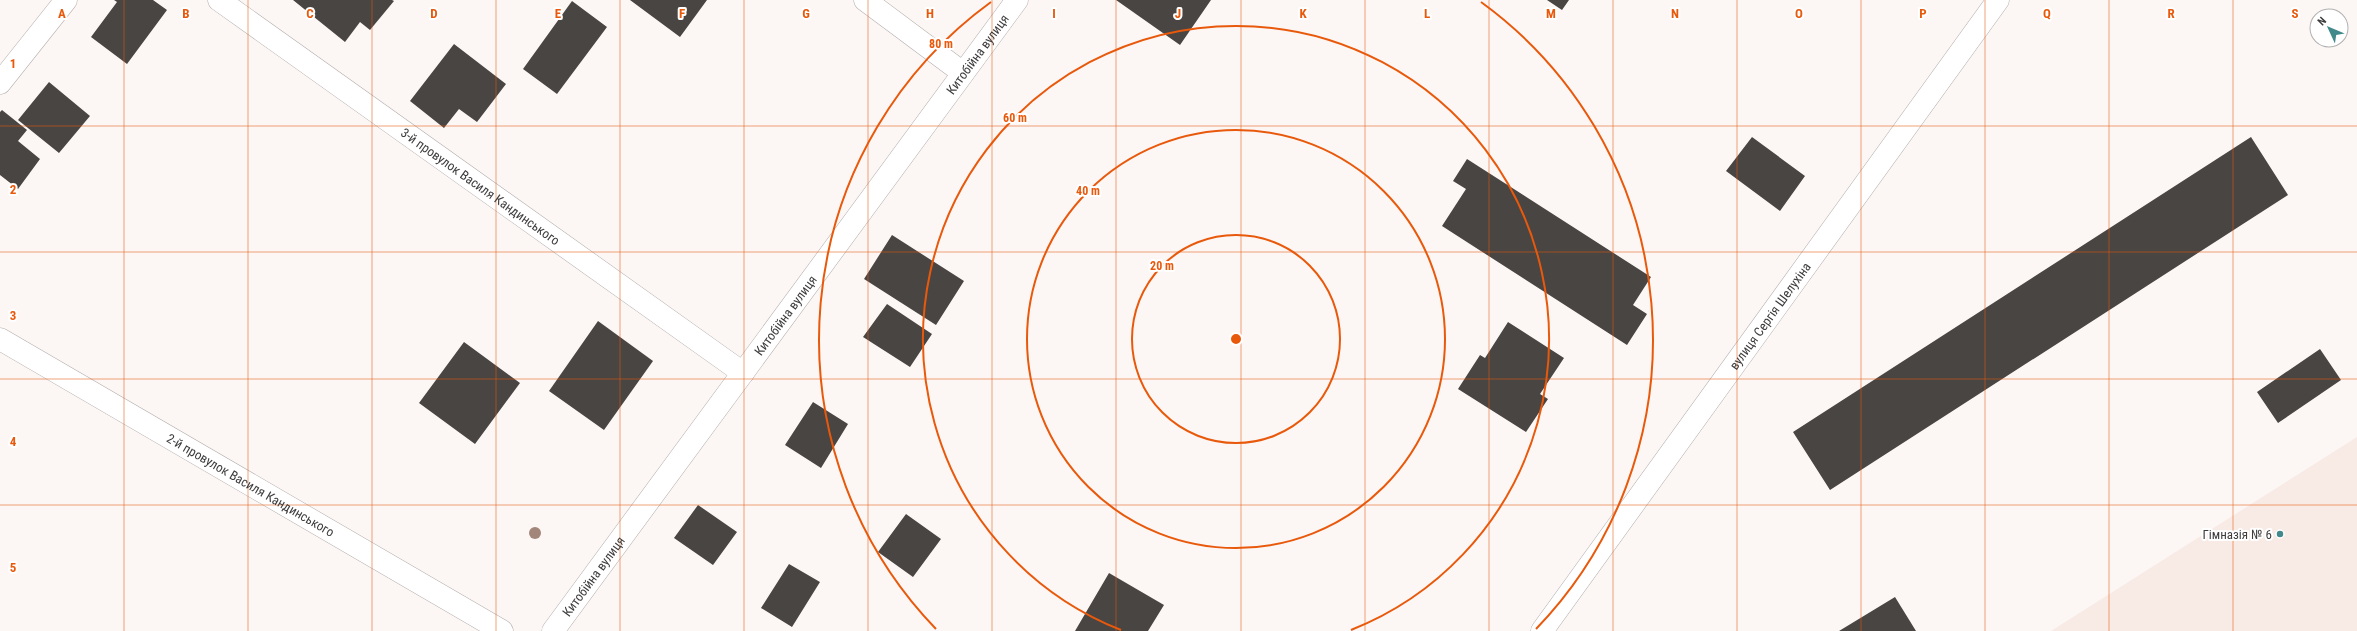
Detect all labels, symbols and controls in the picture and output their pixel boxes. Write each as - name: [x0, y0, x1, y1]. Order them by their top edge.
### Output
- text: A: [58, 6, 66, 21]
- text: B: [182, 6, 190, 21]
- text: C: [306, 6, 314, 21]
- text: D: [430, 6, 438, 21]
- text: E: [555, 6, 562, 21]
- text: F: [679, 6, 685, 21]
- text: G: [802, 6, 810, 21]
- text: H: [926, 6, 934, 21]
- text: I: [1052, 6, 1056, 21]
- text: J: [1175, 6, 1181, 21]
- text: K: [1299, 6, 1307, 21]
- text: L: [1424, 6, 1430, 21]
- text: M: [1546, 6, 1556, 21]
- text: N: [1671, 6, 1679, 21]
- text: O: [1795, 6, 1803, 21]
- text: P: [1919, 6, 1927, 21]
- text: Q: [2043, 6, 2051, 21]
- text: R: [2167, 6, 2175, 21]
- text: S: [2291, 6, 2299, 21]
- north arrow: [2309, 8, 2349, 48]
- street label: Китобійна вулиця: [943, 11, 1011, 97]
- text: N: [2315, 14, 2329, 28]
- text: 80 m: [929, 37, 953, 51]
- text: 1: [10, 56, 16, 71]
- text: 60 m: [1003, 111, 1027, 125]
- street label: 3-й провулок Василя Кандинського: [398, 125, 563, 248]
- text: 2: [10, 182, 17, 197]
- text: 40 m: [1076, 184, 1100, 198]
- text: 20 m: [1150, 259, 1174, 273]
- street label: вулиця Сергія Шелухіна: [1726, 259, 1814, 372]
- street label: Китобійна вулиця: [751, 272, 820, 358]
- text: 3: [10, 308, 16, 323]
- centre of rings: [1229, 332, 1243, 346]
- street label: 2-й провулок Василя Кандинського: [164, 430, 337, 539]
- text: 4: [10, 434, 17, 449]
- place label: Гімназія № 6: [2202, 527, 2272, 542]
- marker: Гімназія № 6: [2275, 529, 2285, 539]
- street label: Китобійна вулиця: [559, 533, 628, 619]
- text: 5: [10, 560, 17, 575]

